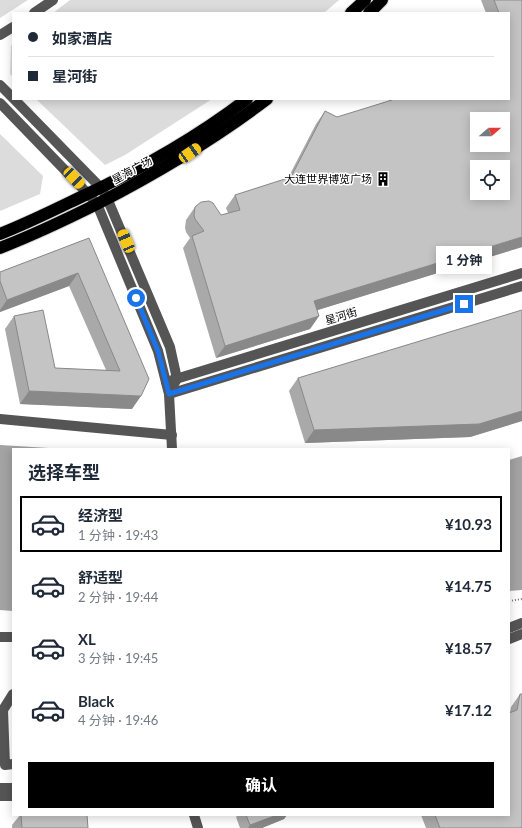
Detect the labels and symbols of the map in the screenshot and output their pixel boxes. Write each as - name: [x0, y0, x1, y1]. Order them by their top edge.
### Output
- north arrow: [470, 112, 510, 152]
- car: [177, 141, 203, 165]
- street label: 星海广场: [109, 153, 154, 186]
- car: [61, 165, 87, 191]
- building icon: 大连世界博览广场: [375, 171, 391, 187]
- place label: 大连世界博览广场: [284, 172, 372, 185]
- car: [116, 228, 136, 254]
- callout: 1 分钟: [436, 246, 492, 274]
- route start: [127, 289, 145, 307]
- route end: [455, 295, 473, 313]
- street label: 星河街: [323, 304, 359, 327]

